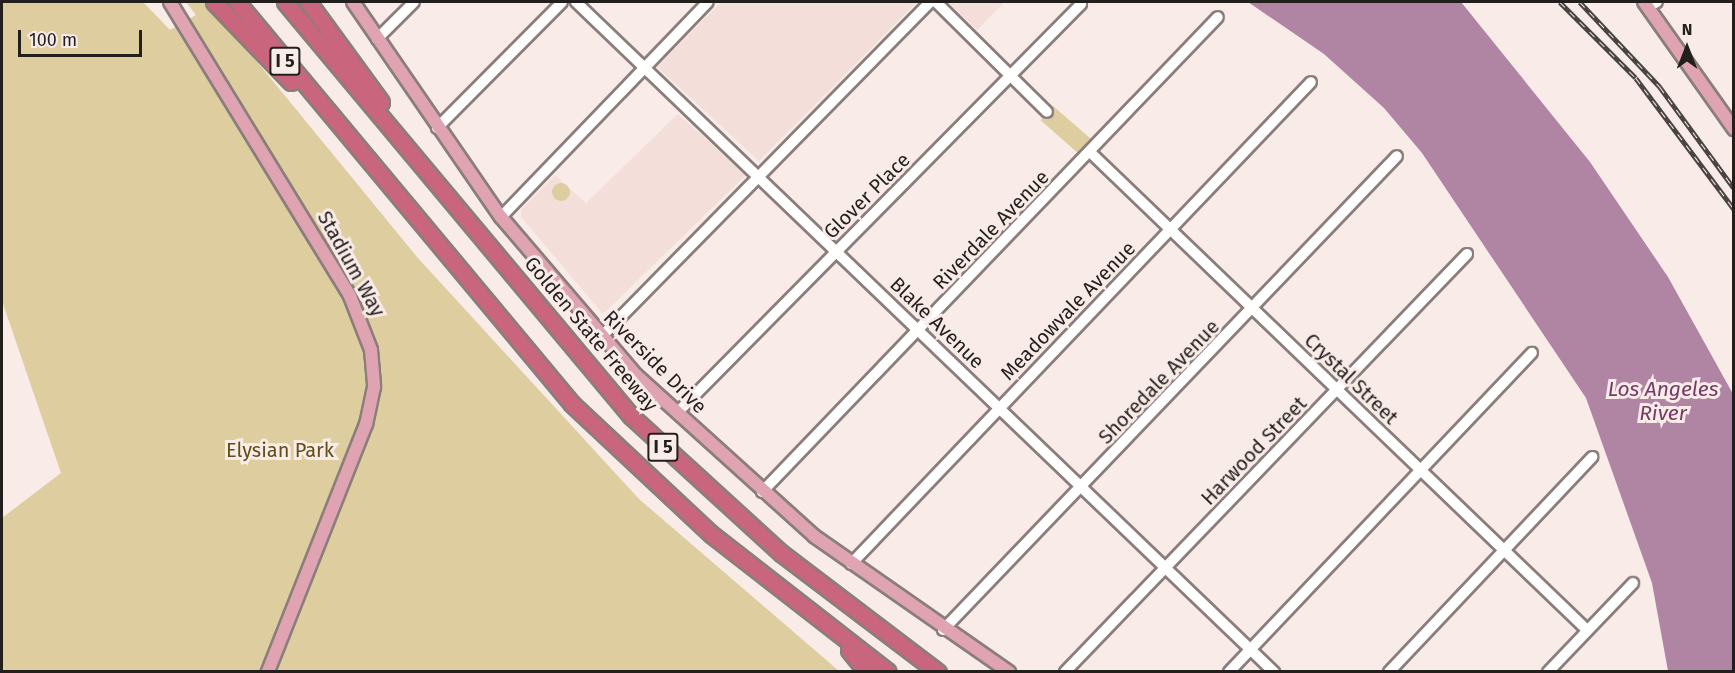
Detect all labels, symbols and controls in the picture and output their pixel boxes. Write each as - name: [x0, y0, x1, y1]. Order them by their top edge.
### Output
- scale bar: [21, 18, 146, 56]
- north arrow: [1657, 18, 1717, 78]
- text: N: [1682, 20, 1692, 39]
- text: 100 m: [29, 29, 77, 51]
- road number: I 5: [268, 46, 302, 76]
- street label: Glover Place: [819, 148, 915, 244]
- street label: Riverdale Avenue: [928, 165, 1054, 295]
- street label: Stadium Way: [312, 207, 390, 321]
- street label: Meadowvale Avenue: [996, 237, 1140, 385]
- street label: Golden State Freeway: [519, 252, 663, 416]
- street label: Blake Avenue: [885, 272, 989, 374]
- street label: Riverside Drive: [598, 305, 712, 419]
- street label: Shoredale Avenue: [1094, 315, 1224, 449]
- street label: Crystal Street: [1299, 328, 1403, 430]
- water label: Los Angeles River: [1608, 376, 1718, 426]
- street label: Harwood Street: [1196, 392, 1312, 510]
- road number: I 5: [646, 432, 680, 462]
- park label: Elysian Park: [226, 438, 334, 462]

